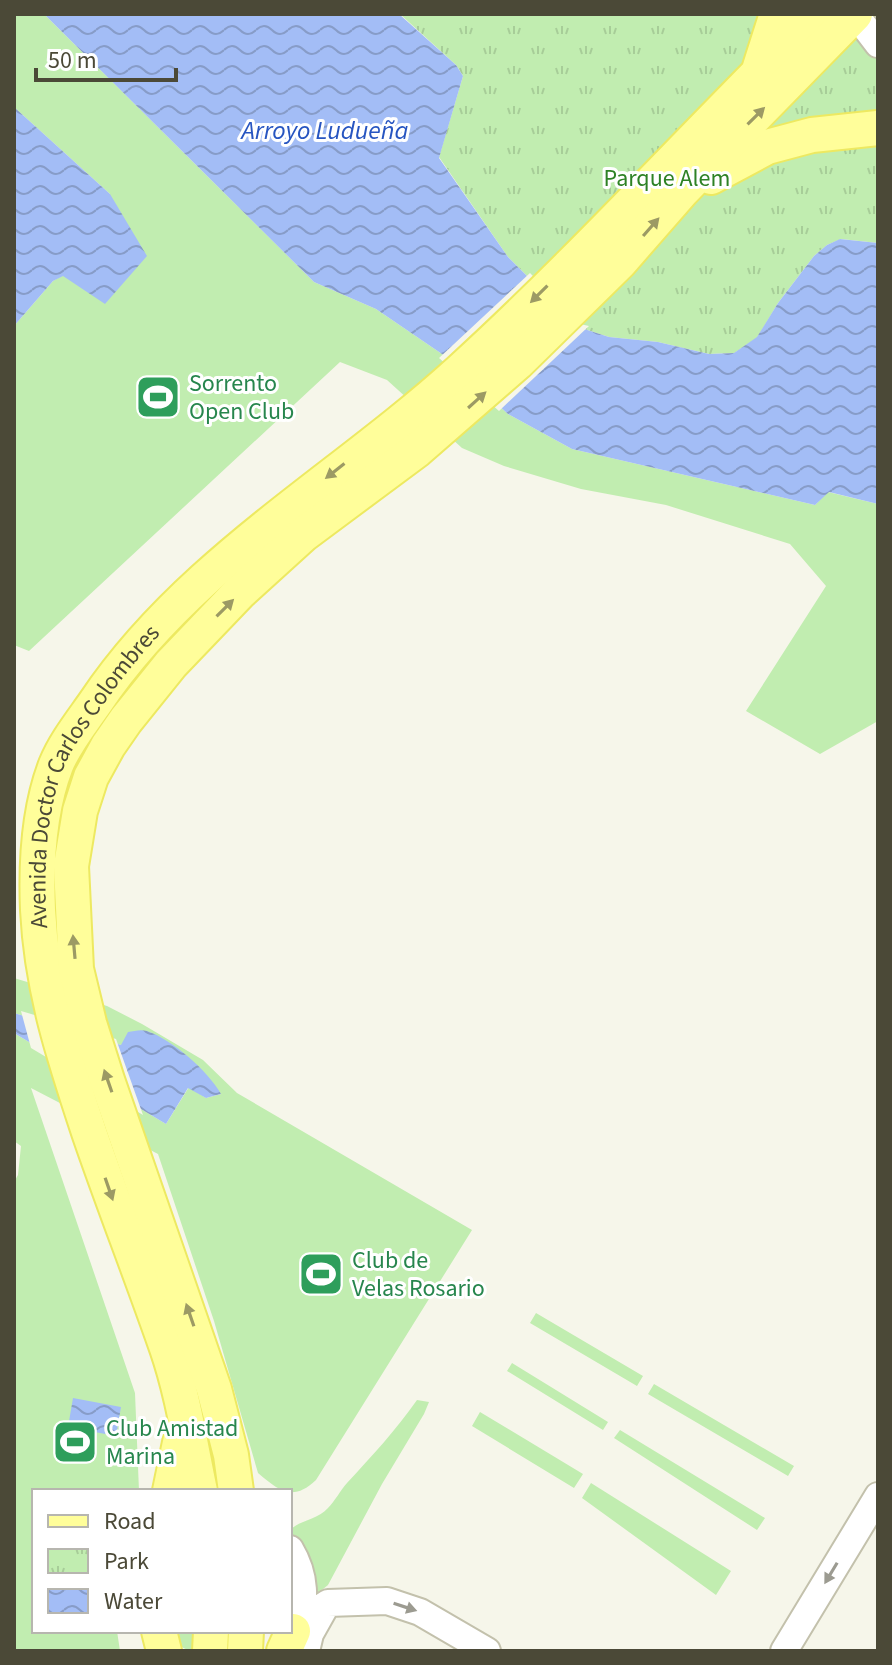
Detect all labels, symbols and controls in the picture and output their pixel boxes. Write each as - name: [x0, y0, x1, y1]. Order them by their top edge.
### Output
- scale bar: [36, 32, 176, 82]
- text: 50 m: [48, 43, 97, 78]
- one-way arrow: [746, 107, 765, 126]
- water label: Arroyo Ludueña: [240, 112, 408, 149]
- park label: Parque Alem: [604, 161, 730, 196]
- one-way arrow: [642, 217, 659, 237]
- one-way arrow: [530, 284, 548, 303]
- place label: Sorrento Open Club: [189, 366, 294, 429]
- sports icon: Sorrento Open Club: [134, 373, 182, 421]
- one-way arrow: [467, 391, 486, 409]
- one-way arrow: [325, 462, 345, 479]
- one-way arrow: [215, 599, 234, 618]
- street label: Avenida Doctor Carlos Colombres: [20, 616, 168, 930]
- one-way arrow: [67, 934, 80, 959]
- one-way arrow: [101, 1069, 113, 1093]
- one-way arrow: [103, 1177, 115, 1201]
- place label: Club de Velas Rosario: [352, 1243, 485, 1306]
- sports icon: Club de Velas Rosario: [297, 1250, 345, 1298]
- one-way arrow: [184, 1303, 196, 1327]
- place label: Club Amistad Marina: [106, 1411, 238, 1474]
- sports icon: Club Amistad Marina: [51, 1418, 99, 1466]
- legend: [32, 1489, 292, 1633]
- text: Road: [104, 1504, 156, 1539]
- text: Park: [104, 1544, 149, 1579]
- one-way arrow: [824, 1562, 838, 1584]
- text: Water: [104, 1584, 163, 1619]
- one-way arrow: [393, 1601, 417, 1613]

